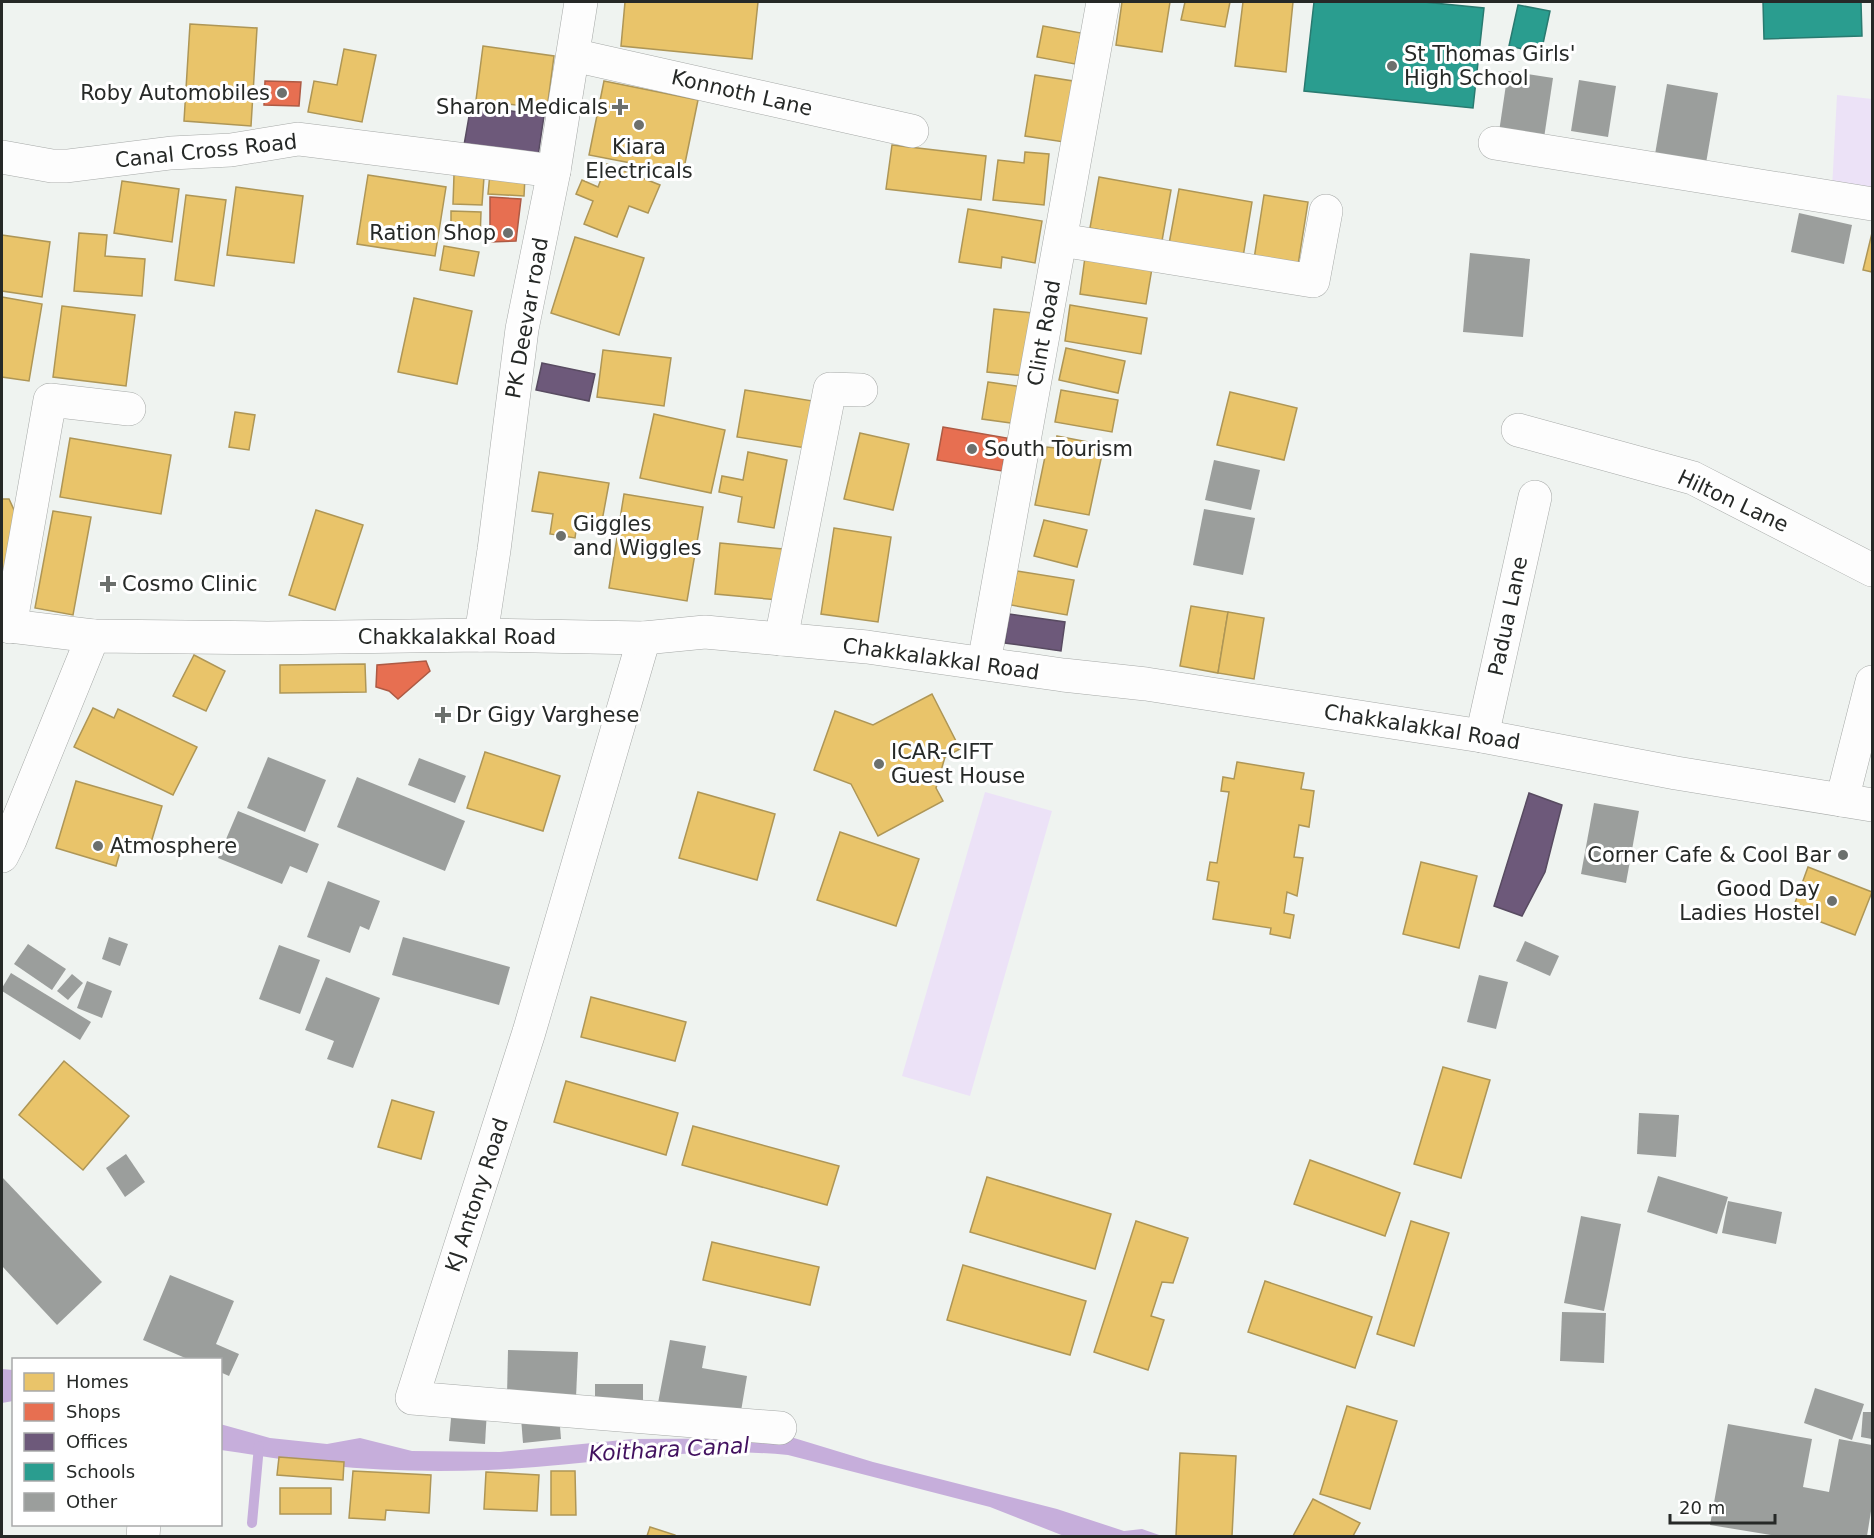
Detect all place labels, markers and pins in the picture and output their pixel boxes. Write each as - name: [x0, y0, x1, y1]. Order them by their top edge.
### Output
- place label: St Thomas Girls' High School: [1404, 42, 1575, 90]
- marker: St Thomas Girls' High School: [1385, 59, 1399, 73]
- place label: Roby Automobiles: [80, 81, 270, 105]
- marker: Roby Automobiles: [275, 86, 289, 100]
- place label: Sharon Medicals: [436, 95, 608, 119]
- marker: Sharon Medicals: [613, 100, 627, 114]
- marker: Kiara Electricals: [632, 118, 646, 132]
- place label: Kiara Electricals: [585, 135, 693, 183]
- place label: Ration Shop: [369, 221, 496, 245]
- marker: Ration Shop: [501, 226, 515, 240]
- place label: South Tourism: [984, 437, 1133, 461]
- marker: South Tourism: [965, 442, 979, 456]
- place label: Giggles and Wiggles: [573, 512, 702, 560]
- marker: Giggles and Wiggles: [554, 529, 568, 543]
- place label: Cosmo Clinic: [122, 572, 257, 596]
- marker: Cosmo Clinic: [99, 575, 117, 593]
- place label: Dr Gigy Varghese: [456, 703, 639, 727]
- marker: Dr Gigy Varghese: [434, 706, 452, 724]
- place label: ICAR-CIFT Guest House: [891, 740, 1025, 788]
- marker: ICAR-CIFT Guest House: [872, 757, 886, 771]
- place label: Atmosphere: [110, 834, 237, 858]
- marker: Atmosphere: [91, 839, 105, 853]
- place label: Corner Cafe & Cool Bar: [1587, 843, 1831, 867]
- marker: Corner Cafe & Cool Bar: [1836, 848, 1850, 862]
- place label: Good Day Ladies Hostel: [1679, 877, 1820, 925]
- marker: Good Day Ladies Hostel: [1825, 894, 1839, 908]

